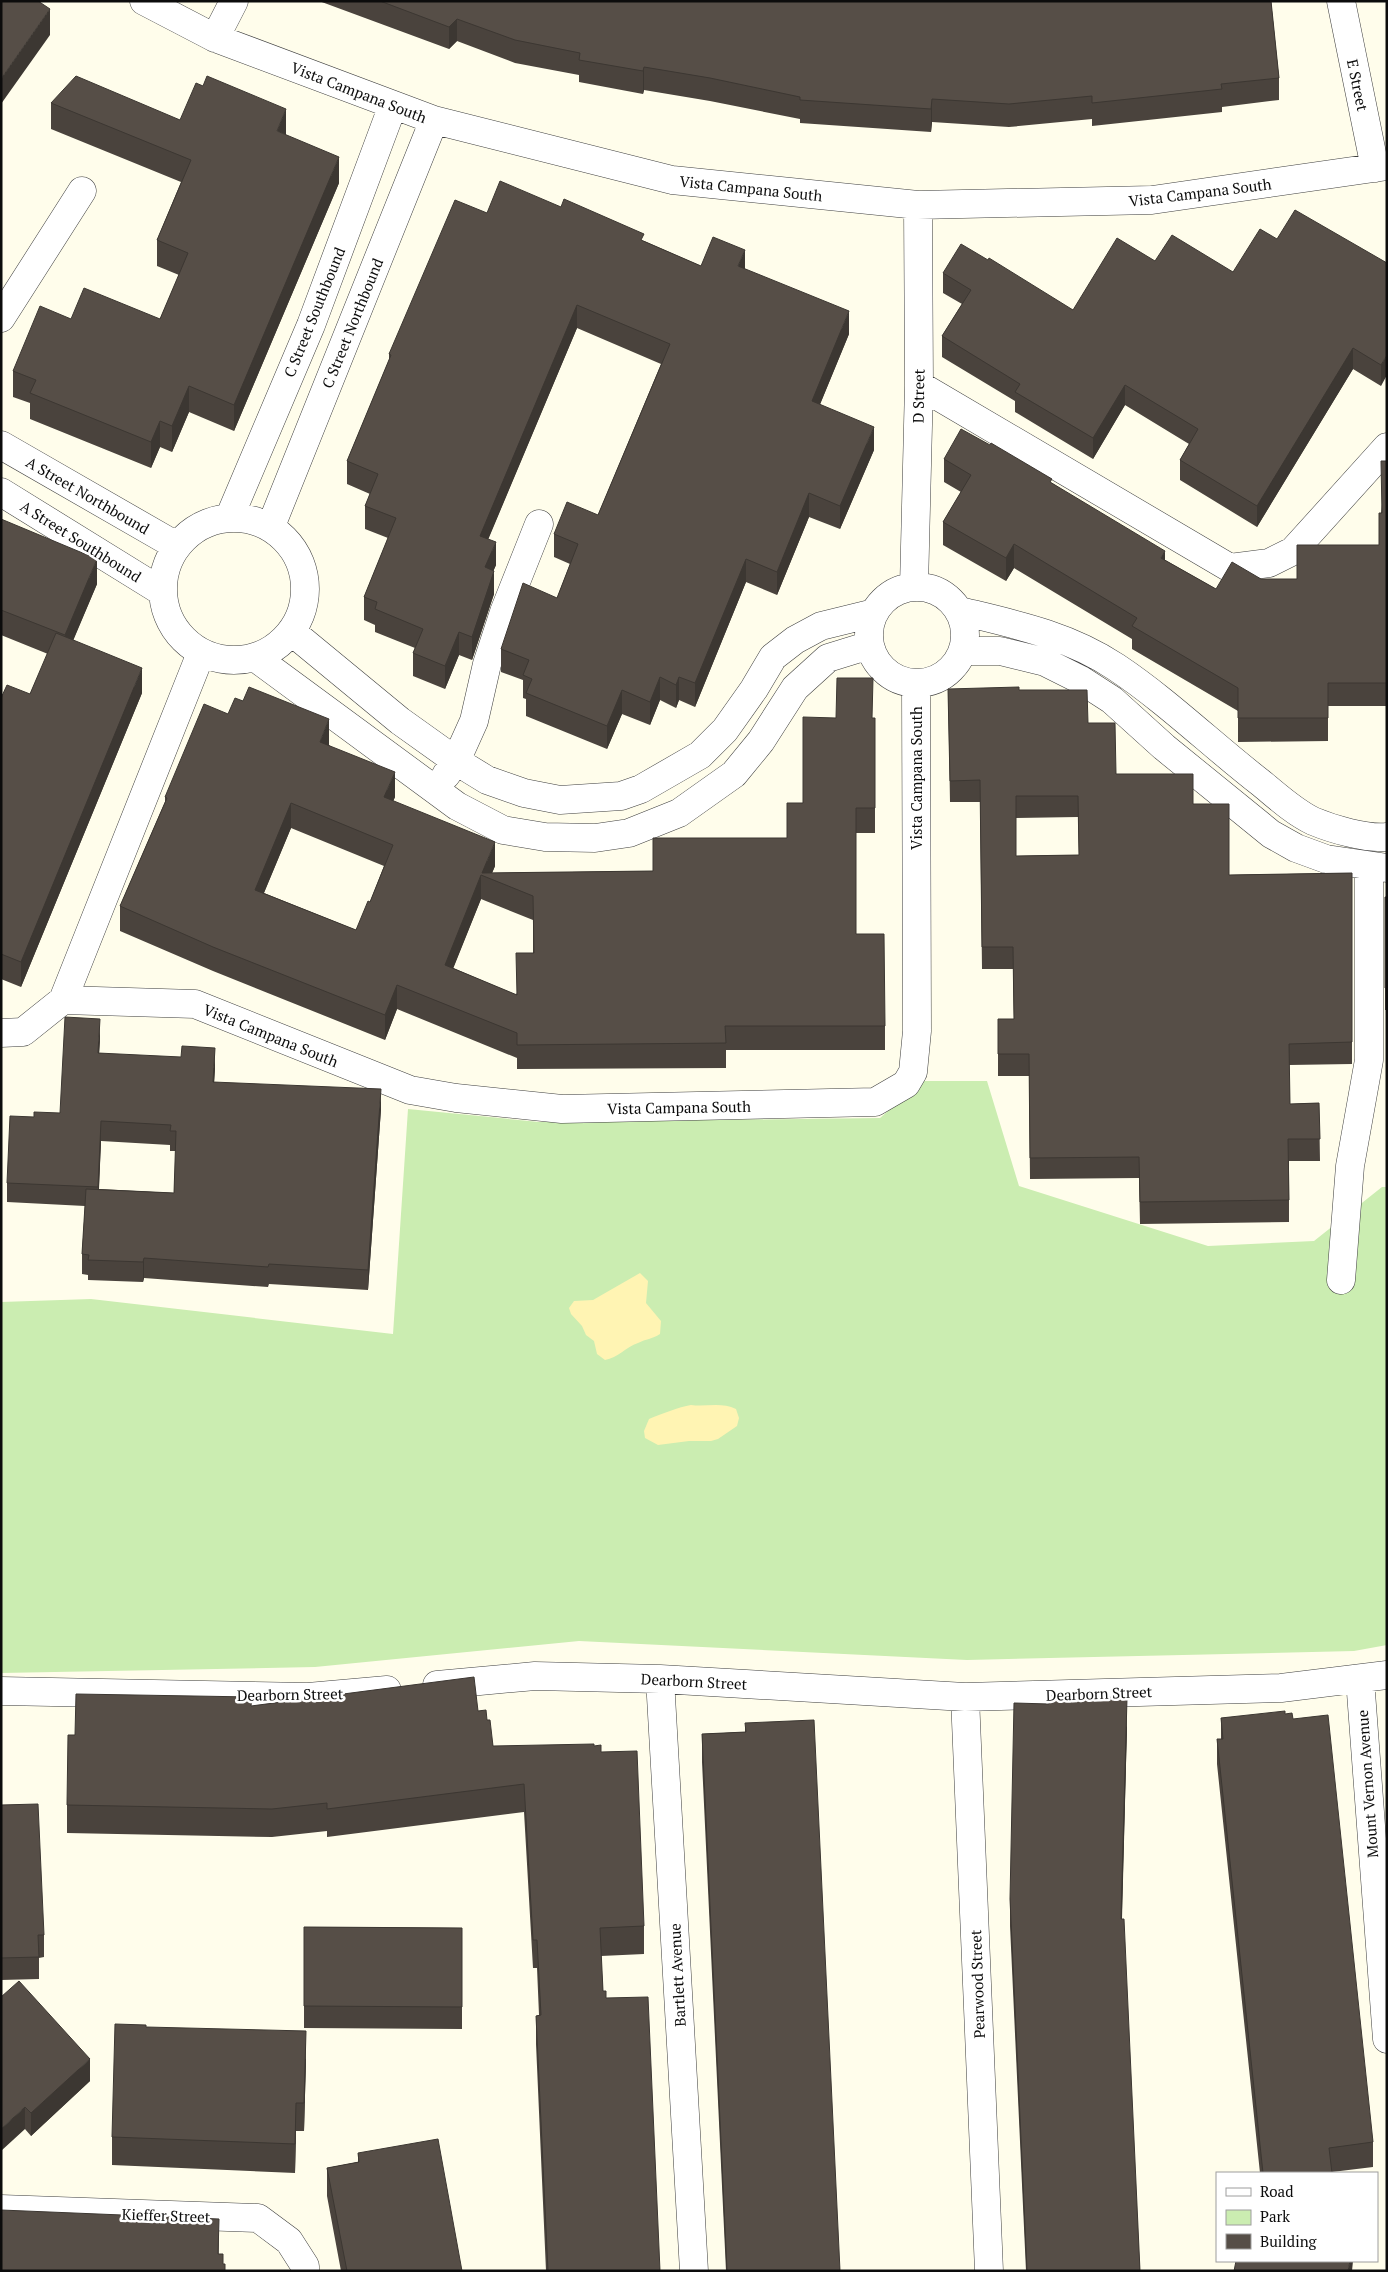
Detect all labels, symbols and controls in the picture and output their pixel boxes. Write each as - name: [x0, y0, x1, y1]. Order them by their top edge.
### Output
- street label: Vista Campana South: [288, 57, 430, 127]
- street label: E Street: [1343, 57, 1373, 113]
- street label: Vista Campana South: [678, 171, 824, 205]
- street label: Vista Campana South: [1127, 173, 1273, 211]
- street label: C Street Southbound: [279, 244, 349, 380]
- street label: C Street Northbound: [317, 255, 387, 391]
- street label: D Street: [908, 368, 928, 423]
- street label: A Street Northbound: [23, 452, 153, 538]
- street label: A Street Southbound: [17, 496, 145, 586]
- street label: Vista Campana South: [906, 706, 926, 850]
- street label: Vista Campana South: [201, 999, 342, 1071]
- street label: Vista Campana South: [607, 1096, 751, 1118]
- street label: Dearborn Street: [640, 1668, 748, 1694]
- street label: Dearborn Street: [1046, 1681, 1153, 1705]
- street label: Dearborn Street: [237, 1683, 344, 1705]
- street label: Mount Vernon Avenue: [1352, 1709, 1382, 1859]
- street label: Bartlett Avenue: [664, 1923, 690, 2027]
- street label: Pearwood Street: [965, 1929, 989, 2039]
- legend: [1216, 2172, 1378, 2262]
- text: Road: [1260, 2181, 1293, 2201]
- street label: Kieffer Street: [121, 2203, 211, 2227]
- text: Park: [1260, 2206, 1290, 2226]
- text: Building: [1260, 2231, 1318, 2251]

